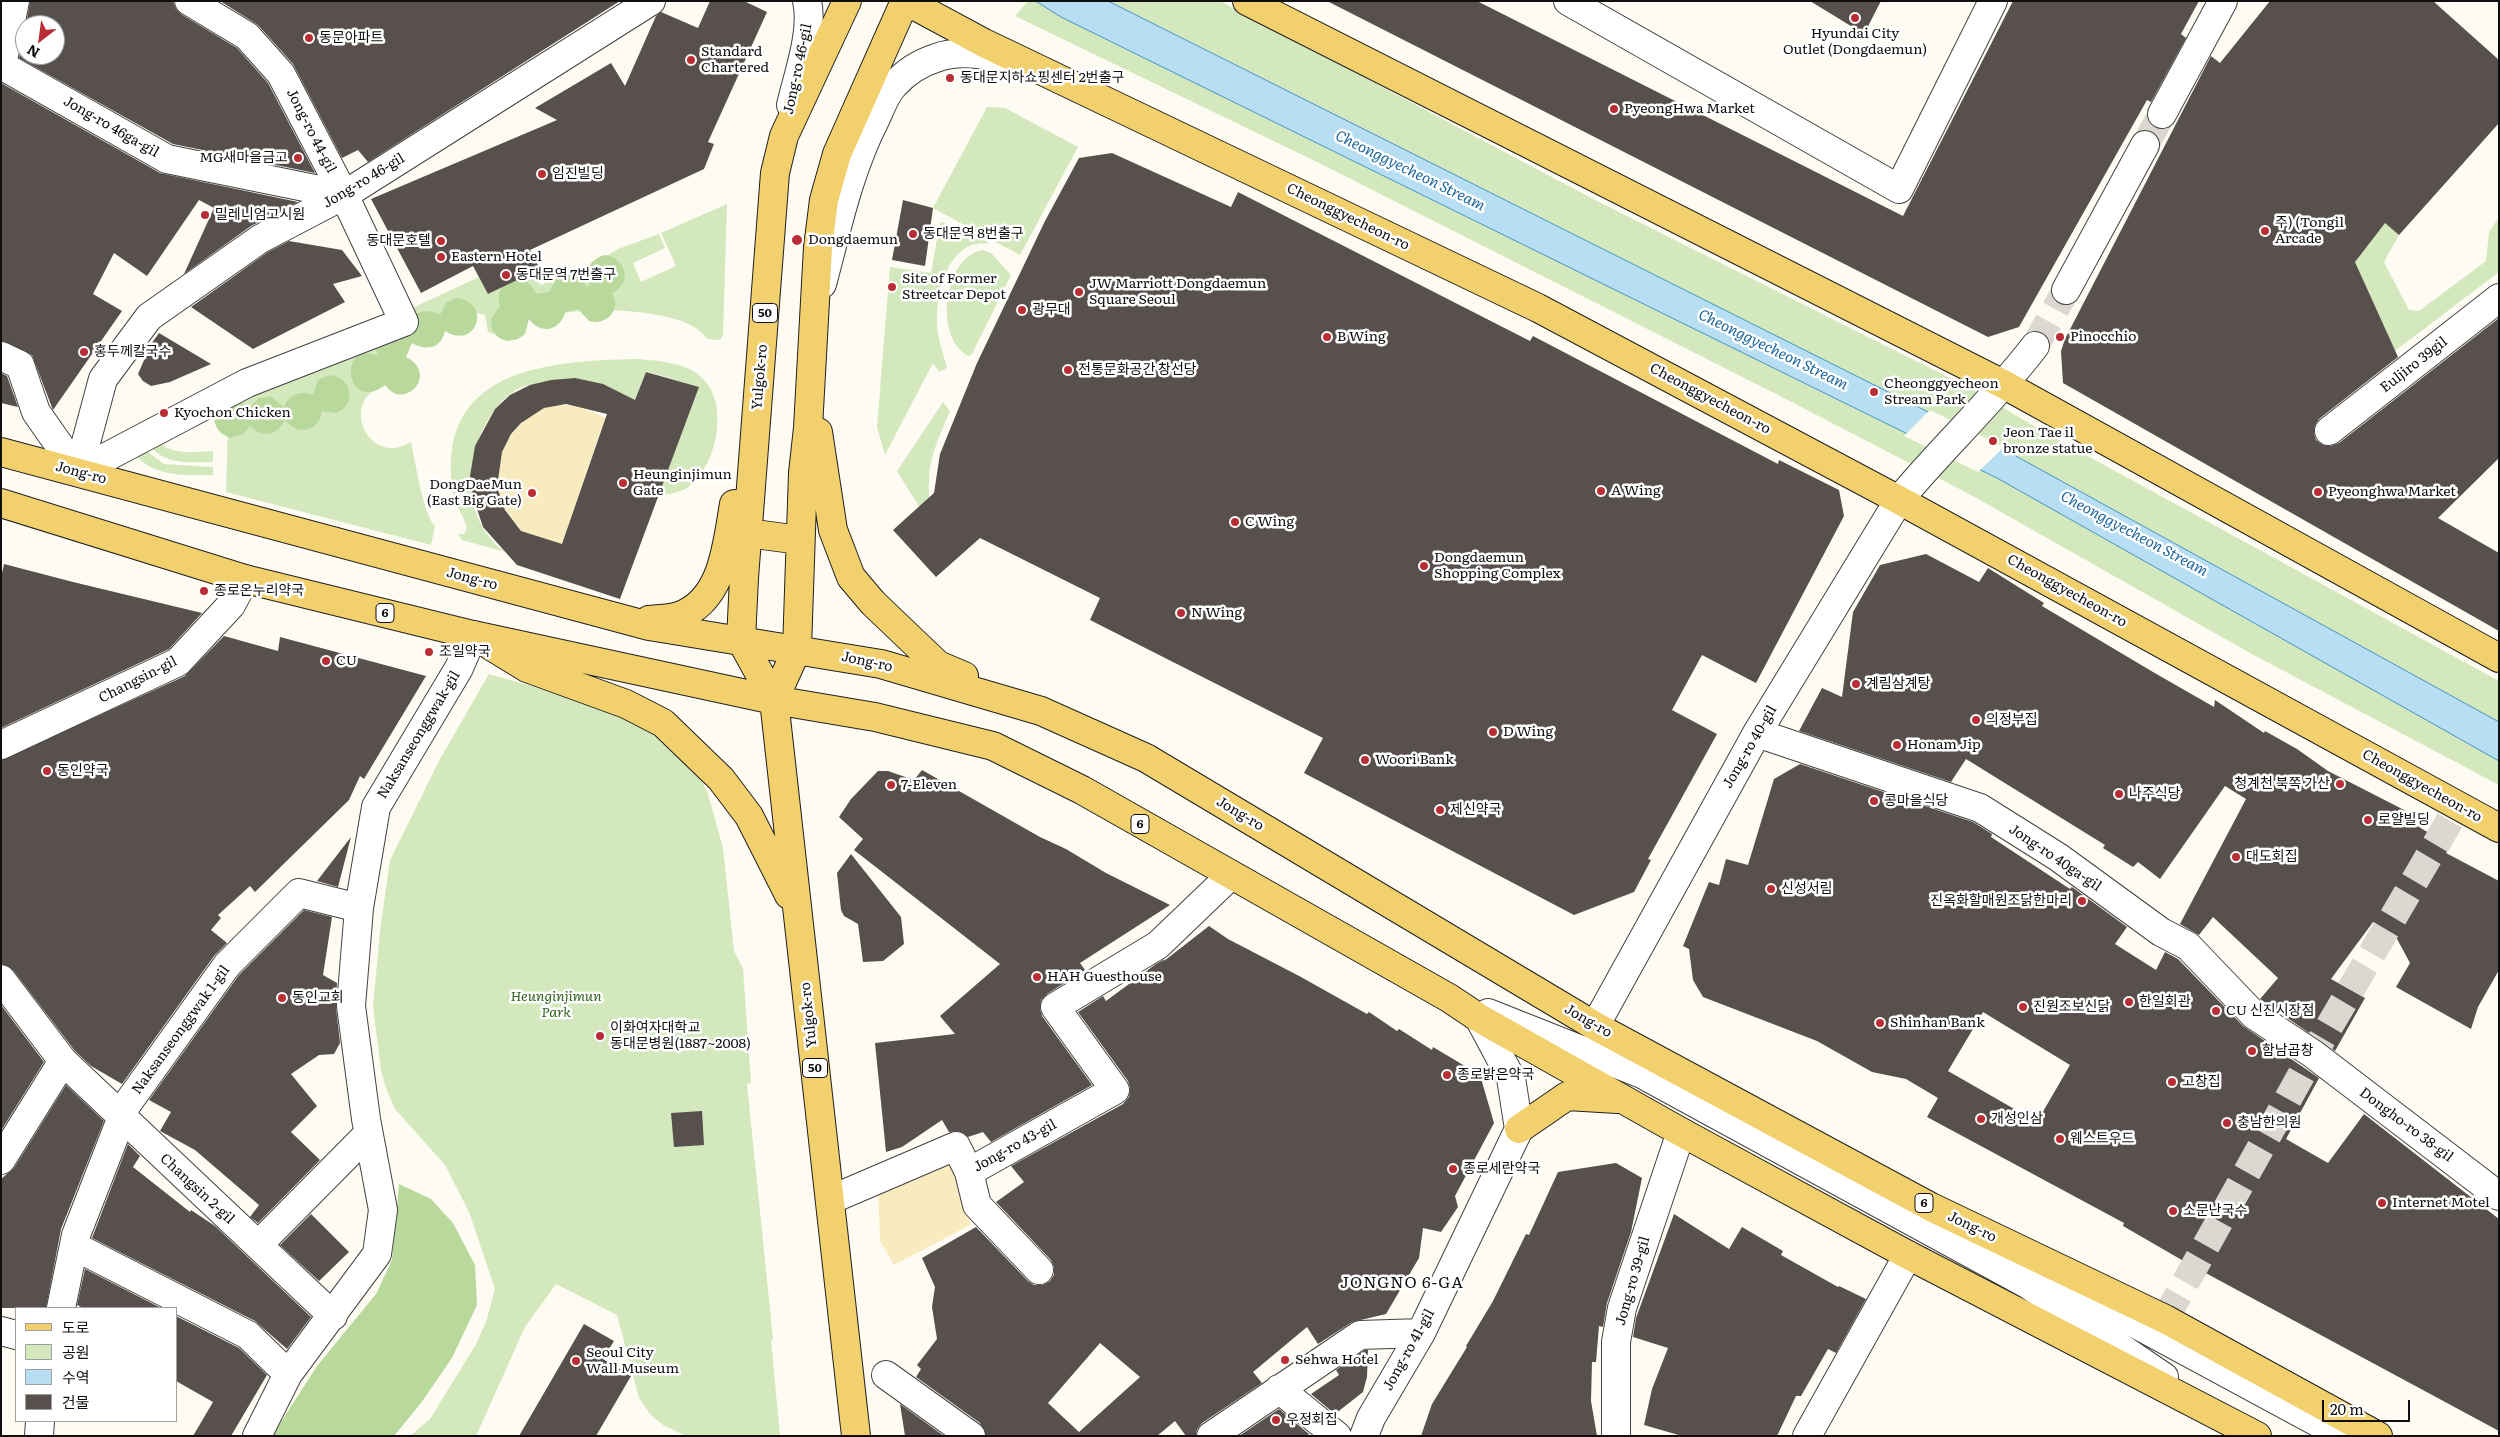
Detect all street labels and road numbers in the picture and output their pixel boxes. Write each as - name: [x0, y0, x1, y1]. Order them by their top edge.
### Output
- street label: Jong-ro 46-gil: [780, 22, 816, 116]
- street label: Jong-ro 44-gil: [283, 86, 339, 176]
- street label: Jong-ro 46ga-gil: [60, 93, 162, 161]
- street label: Jong-ro 46-gil: [320, 150, 408, 212]
- street label: Cheonggyecheon-ro: [1284, 180, 1412, 254]
- road number: 50: [752, 304, 778, 322]
- street label: Euljiro 39gil: [2377, 334, 2451, 396]
- street label: Yulgok-ro: [749, 343, 771, 411]
- street label: Cheonggyecheon-ro: [1647, 360, 1773, 438]
- street label: Jong-ro: [54, 458, 108, 488]
- street label: Cheonggyecheon-ro: [2004, 551, 2130, 631]
- street label: Jong-ro: [445, 564, 499, 594]
- road number: 6: [376, 604, 394, 622]
- street label: Jong-ro: [840, 648, 894, 676]
- street label: Changsin-gil: [96, 653, 180, 707]
- street label: Naksanseonggwak-gil: [374, 668, 464, 802]
- street label: Jong-ro 40-gil: [1720, 703, 1780, 791]
- street label: Cheonggyecheon-ro: [2359, 746, 2485, 826]
- street label: Jong-ro: [1213, 793, 1267, 835]
- road number: 6: [1131, 814, 1149, 834]
- street label: Jong-ro 40ga-gil: [2006, 821, 2104, 895]
- street label: Naksanseonggwak 1-gil: [129, 962, 233, 1098]
- street label: Yulgok-ro: [797, 981, 821, 1049]
- street label: Jong-ro: [1561, 1001, 1615, 1041]
- road number: 50: [802, 1058, 828, 1078]
- street label: Dongho-ro 38-gil: [2356, 1084, 2456, 1166]
- street label: Jong-ro 43-gil: [971, 1116, 1059, 1176]
- street label: Changsin 2-gil: [156, 1150, 238, 1228]
- road number: 6: [1915, 1194, 1933, 1212]
- street label: Jong-ro: [1945, 1208, 1999, 1246]
- street label: Jong-ro 39-gil: [1612, 1235, 1654, 1327]
- street label: Jong-ro 41-gil: [1380, 1306, 1438, 1394]

